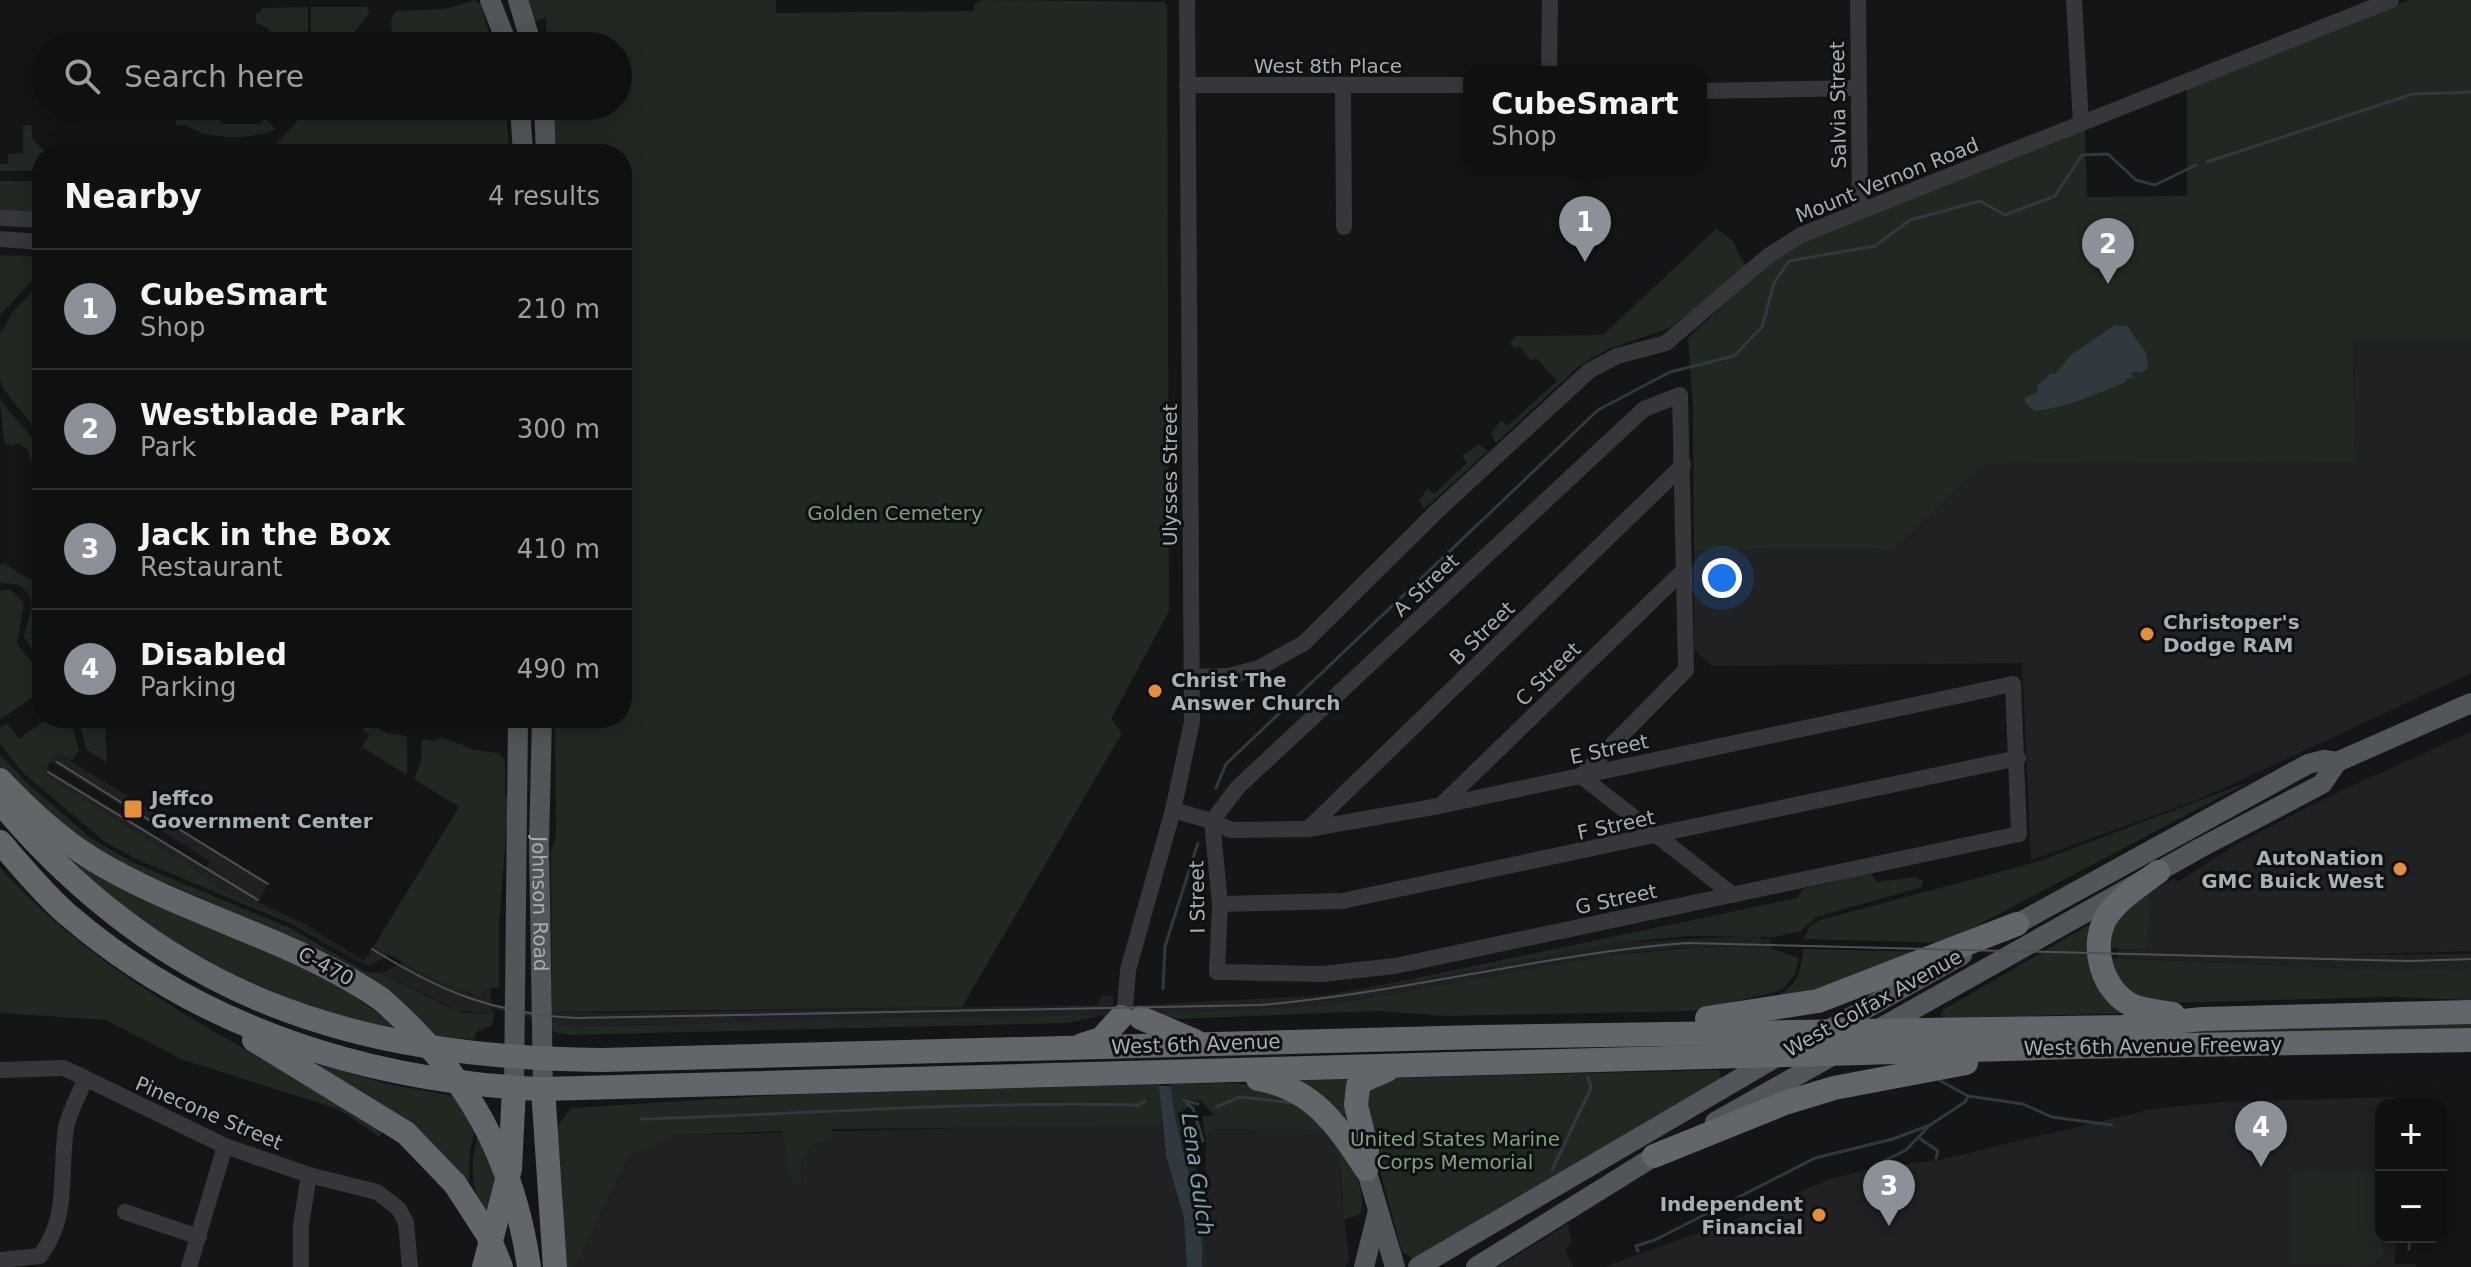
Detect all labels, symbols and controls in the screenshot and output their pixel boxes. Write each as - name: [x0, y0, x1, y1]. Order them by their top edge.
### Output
- search box: [32, 32, 632, 120]
- street label: Salvia Street: [1825, 41, 1851, 169]
- icon: search: [60, 54, 104, 98]
- street label: West 8th Place: [1254, 54, 1402, 78]
- text: Search here: [124, 59, 304, 94]
- popup: [1463, 66, 1707, 170]
- text: CubeSmart: [1491, 86, 1679, 121]
- text: Shop: [1491, 121, 1557, 151]
- street label: Mount Vernon Road: [1792, 132, 1982, 228]
- text: Nearby: [64, 176, 202, 216]
- text: 4 results: [488, 181, 600, 211]
- pin: 1: [1559, 196, 1611, 262]
- pin: 2: [2082, 218, 2134, 284]
- text: CubeSmart: [140, 277, 327, 312]
- text: 1: [81, 294, 99, 324]
- text: 210 m: [517, 294, 600, 324]
- text: Shop: [140, 312, 205, 342]
- text: Westblade Park: [140, 397, 405, 432]
- street label: Ulysses Street: [1158, 403, 1182, 546]
- text: 2: [81, 414, 99, 444]
- text: 300 m: [517, 414, 600, 444]
- text: Park: [140, 432, 196, 462]
- park label: Golden Cemetery: [807, 501, 983, 525]
- text: Jack in the Box: [140, 517, 391, 552]
- text: 3: [81, 534, 99, 564]
- text: 410 m: [517, 534, 600, 564]
- street label: A Street: [1388, 549, 1464, 621]
- text: Restaurant: [140, 552, 282, 582]
- your location: [1702, 558, 1742, 598]
- street label: B Street: [1445, 596, 1520, 670]
- place label: Christoper's Dodge RAM: [2163, 610, 2300, 657]
- marker: Christoper's Dodge RAM: [2138, 625, 2156, 643]
- text: Disabled: [140, 637, 287, 672]
- street label: C Street: [1510, 637, 1586, 711]
- text: 4: [81, 654, 99, 684]
- text: 490 m: [517, 654, 600, 684]
- place label: Christ The Answer Church: [1171, 668, 1341, 715]
- text: Parking: [140, 672, 236, 702]
- marker: Christ The Answer Church: [1146, 682, 1164, 700]
- street label: E Street: [1567, 729, 1651, 769]
- place label: Jeffco Government Center: [149, 786, 373, 833]
- marker: Jeffco Government Center: [122, 798, 144, 820]
- street label: F Street: [1575, 805, 1657, 845]
- street label: Johnson Road: [527, 834, 553, 972]
- place label: AutoNation GMC Buick West: [2201, 846, 2384, 893]
- street label: I Street: [1184, 860, 1210, 934]
- marker: AutoNation GMC Buick West: [2391, 860, 2409, 878]
- street label: G Street: [1573, 879, 1659, 919]
- street label: C-470: [294, 941, 358, 991]
- street label: West Colfax Avenue: [1780, 944, 1966, 1062]
- street label: West 6th Avenue: [1111, 1029, 1281, 1059]
- street label: West 6th Avenue Freeway: [2023, 1032, 2283, 1060]
- street label: Pinecone Street: [132, 1071, 286, 1155]
- map controls: [2375, 1099, 2447, 1243]
- button: +: [2375, 1099, 2447, 1171]
- pin: 4: [2235, 1101, 2287, 1167]
- water label: Lena Gulch: [1177, 1111, 1218, 1237]
- park label: United States Marine Corps Memorial: [1350, 1127, 1560, 1174]
- pin: 3: [1863, 1160, 1915, 1226]
- button: −: [2375, 1171, 2447, 1243]
- place label: Independent Financial: [1660, 1192, 1803, 1239]
- marker: Independent Financial: [1810, 1206, 1828, 1224]

